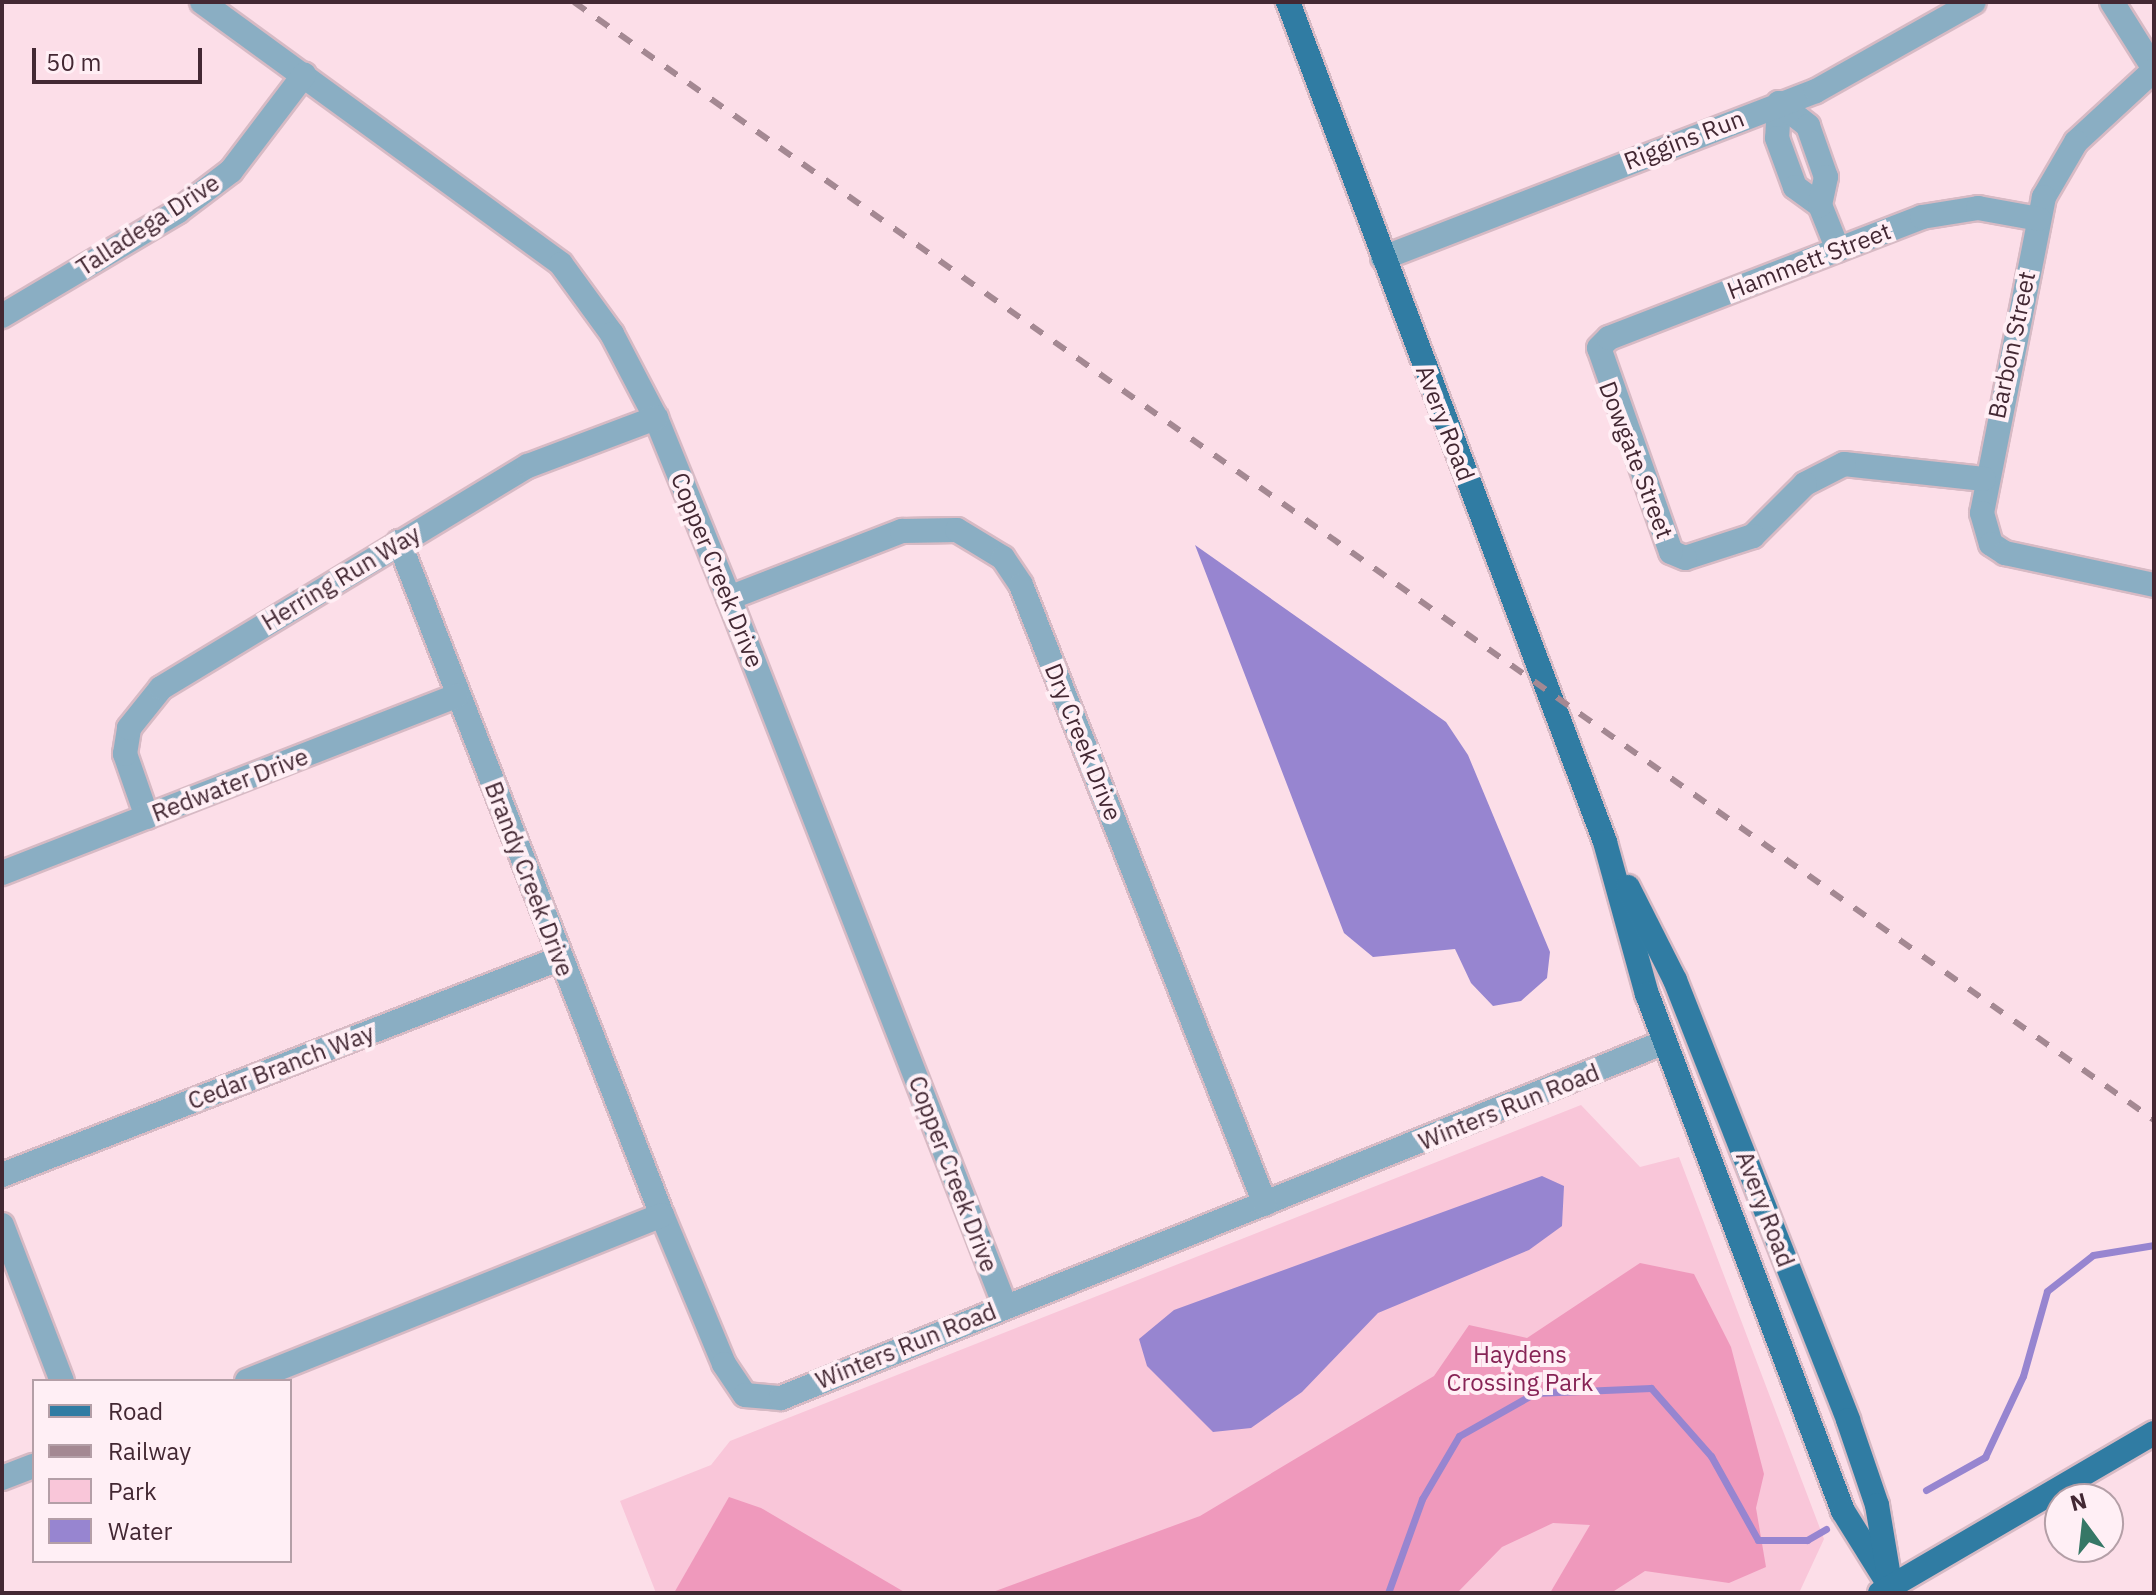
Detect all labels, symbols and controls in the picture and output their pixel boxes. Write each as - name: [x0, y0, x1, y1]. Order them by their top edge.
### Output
- scale bar: [36, 32, 206, 82]
- text: 50 m: [46, 46, 101, 78]
- street label: Riggins Run: [1620, 104, 1748, 176]
- street label: Talladega Drive: [71, 168, 225, 282]
- street label: Hammett Street: [1723, 217, 1895, 305]
- street label: Barbon Street: [1982, 269, 2042, 421]
- street label: Avery Road: [1410, 361, 1480, 485]
- street label: Dowgate Street: [1593, 377, 1679, 543]
- street label: Copper Creek Drive: [665, 468, 769, 672]
- street label: Herring Run Way: [257, 519, 425, 637]
- street label: Dry Creek Drive: [1038, 659, 1128, 825]
- street label: Redwater Drive: [148, 742, 312, 828]
- street label: Brandy Creek Drive: [479, 778, 579, 980]
- street label: Cedar Branch Way: [184, 1018, 378, 1116]
- street label: Winters Run Road: [1415, 1058, 1603, 1156]
- street label: Copper Creek Drive: [902, 1072, 1004, 1276]
- street label: Avery Road: [1730, 1147, 1800, 1271]
- street label: Winters Run Road: [812, 1297, 1000, 1395]
- park label: Haydens Crossing Park: [1447, 1341, 1593, 1397]
- legend: [32, 1379, 292, 1563]
- text: Road: [108, 1395, 163, 1427]
- text: Railway: [108, 1435, 191, 1467]
- text: Park: [108, 1475, 157, 1507]
- north arrow: [2044, 1483, 2124, 1563]
- text: N: [2067, 1485, 2090, 1517]
- text: Water: [108, 1515, 172, 1547]

